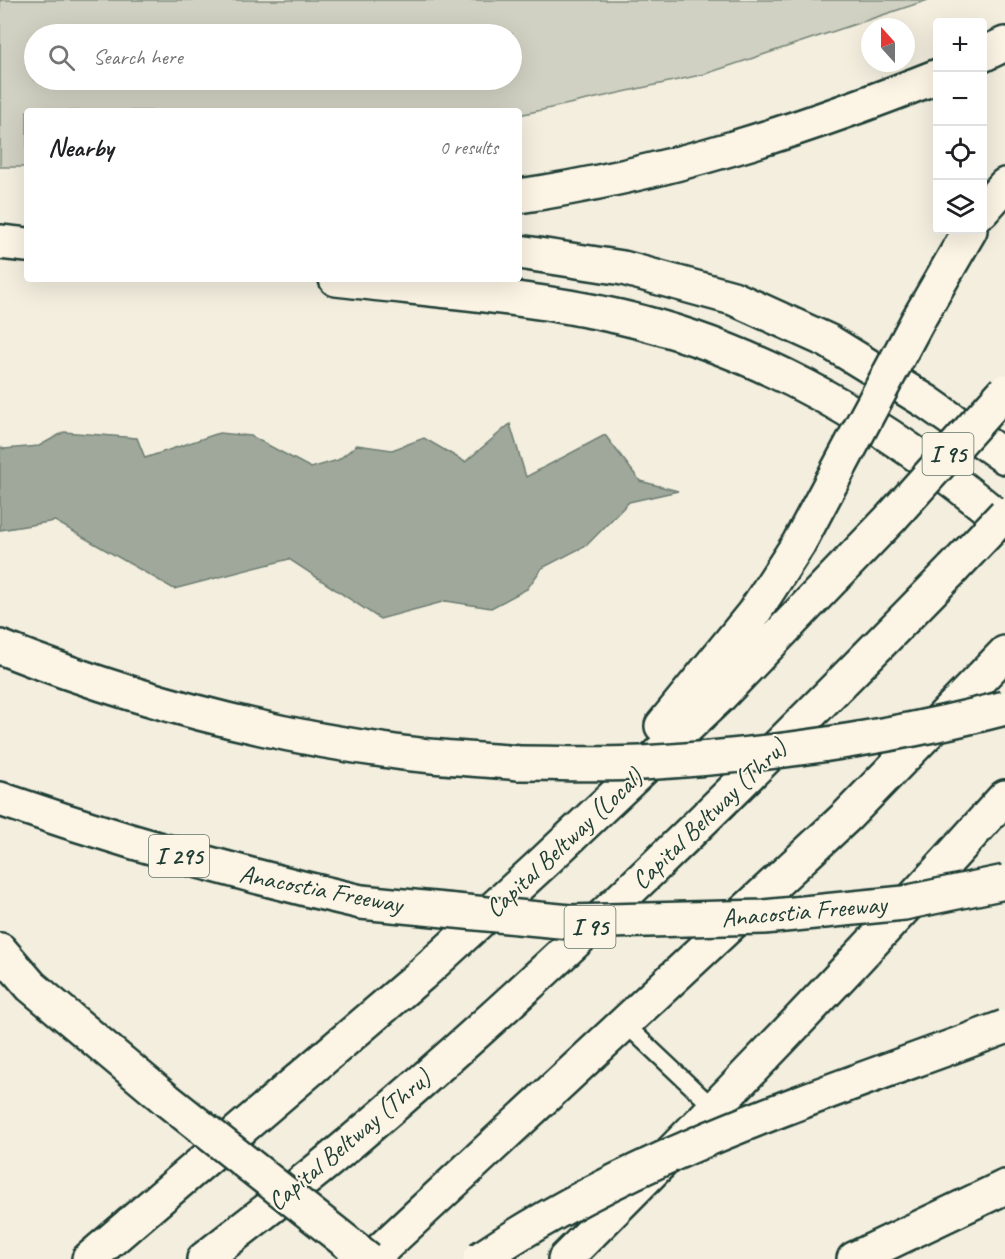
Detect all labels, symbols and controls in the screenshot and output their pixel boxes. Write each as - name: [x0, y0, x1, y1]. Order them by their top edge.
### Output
- north arrow: [861, 18, 915, 72]
- map controls: [933, 18, 987, 234]
- button: +: [933, 18, 987, 72]
- search box: [24, 24, 522, 90]
- icon: search: [45, 41, 78, 74]
- text: Search here: [93, 43, 183, 71]
- button: −: [933, 72, 987, 126]
- button: locate: [933, 126, 987, 180]
- text: Nearby: [48, 131, 113, 164]
- text: 0 results: [439, 135, 498, 160]
- button: layers: [933, 180, 987, 234]
- road number: I 95: [922, 433, 974, 475]
- street label: Capital Beltway (Thru): [624, 731, 795, 896]
- street label: Capital Beltway (Local): [478, 760, 651, 925]
- road number: I 295: [149, 835, 209, 877]
- street label: Anacostia Freeway: [237, 857, 407, 921]
- street label: Anacostia Freeway: [720, 887, 890, 935]
- road number: I 95: [564, 906, 616, 948]
- street label: Capital Beltway (Thru): [261, 1061, 439, 1218]

